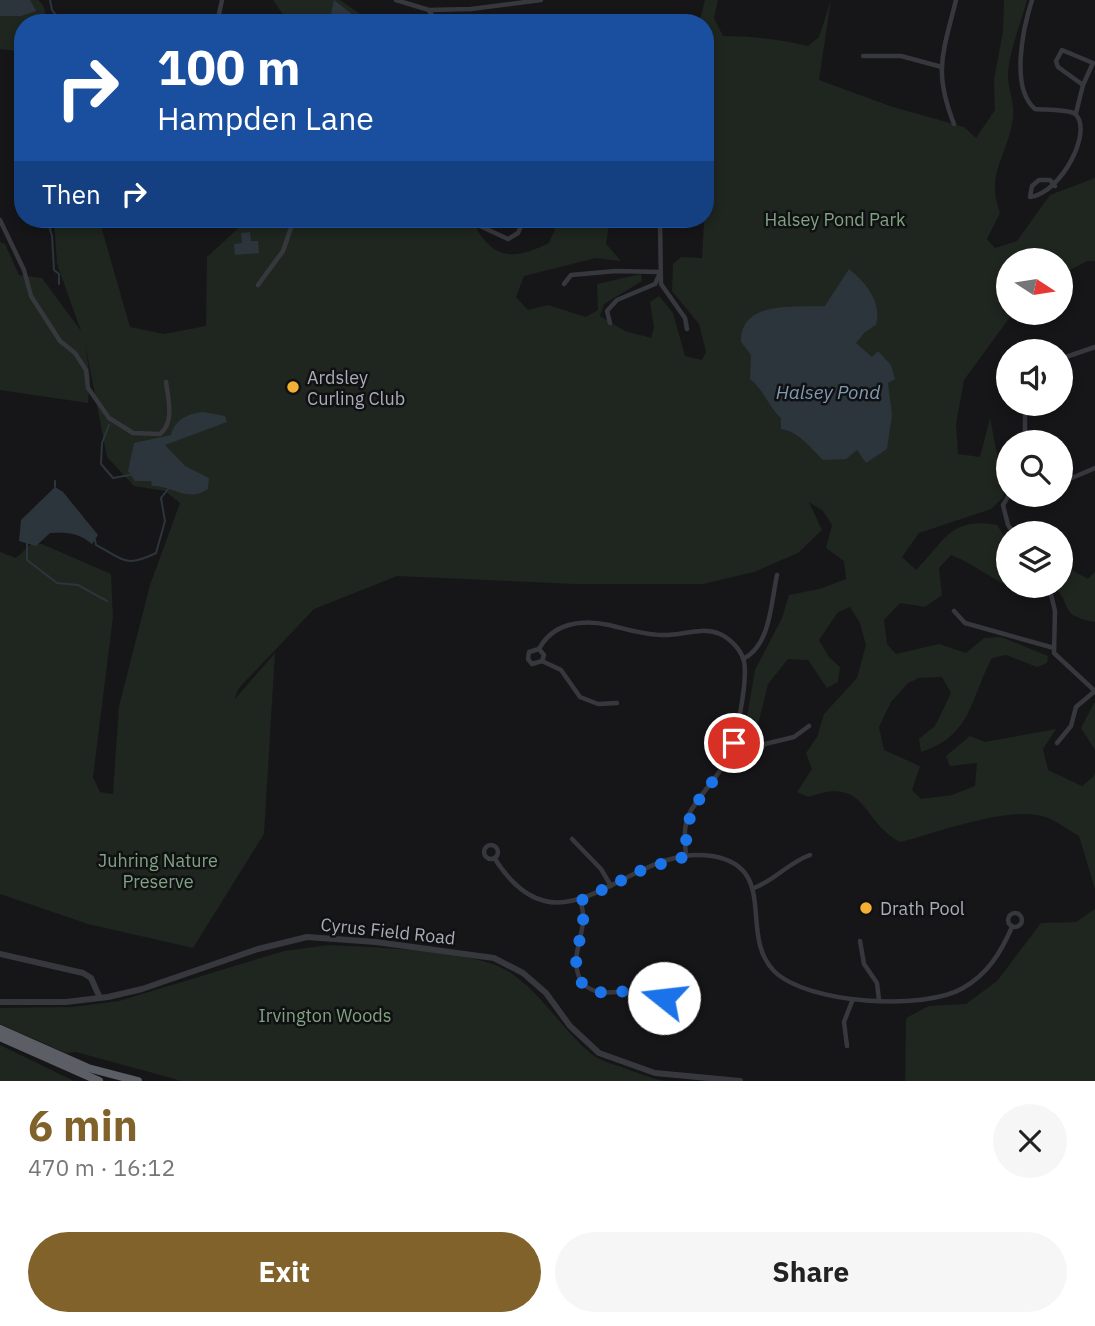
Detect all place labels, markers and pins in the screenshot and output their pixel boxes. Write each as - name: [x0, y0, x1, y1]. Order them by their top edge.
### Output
- place label: Ardsley Curling Club: [307, 366, 405, 410]
- marker: Ardsley Curling Club: [285, 379, 301, 395]
- pin: [704, 713, 764, 773]
- place label: Drath Pool: [880, 897, 965, 920]
- marker: Drath Pool: [858, 900, 874, 916]

